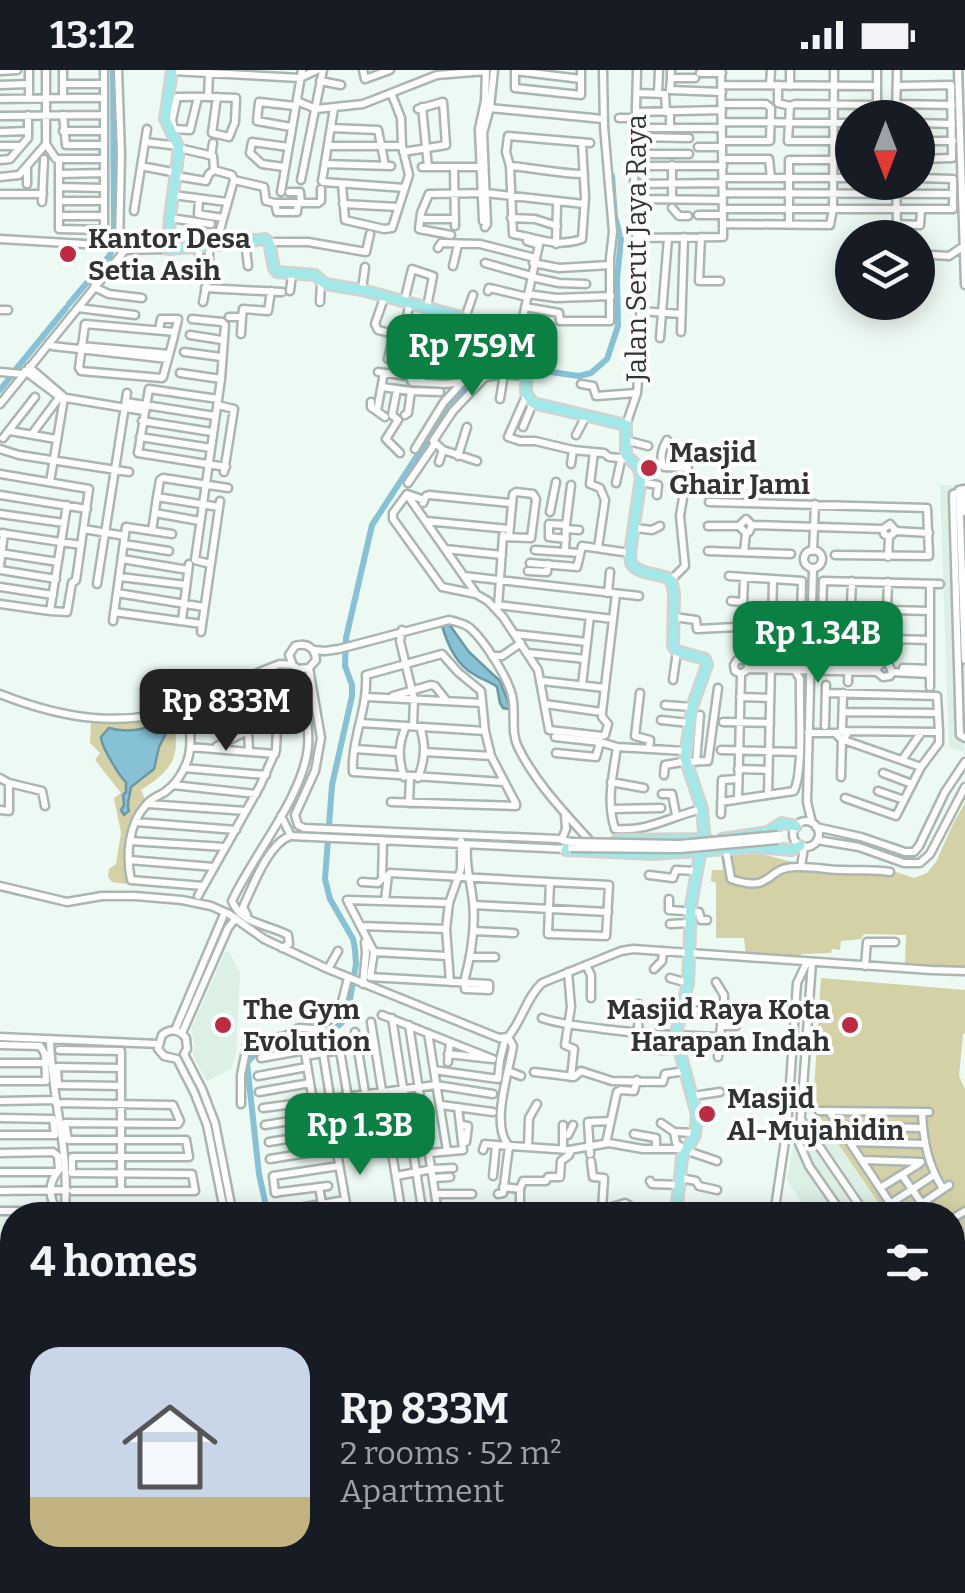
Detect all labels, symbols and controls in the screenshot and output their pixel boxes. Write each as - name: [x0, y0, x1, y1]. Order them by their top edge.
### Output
- text: 13:12: [50, 12, 135, 58]
- north arrow: [835, 100, 935, 200]
- map controls: [835, 100, 935, 320]
- street label: Jalan Serut Jaya Raya: [620, 114, 653, 383]
- button: layers: [835, 220, 935, 320]
- place label: Kantor Desa Setia Asih: [88, 222, 251, 287]
- marker: Kantor Desa Setia Asih: [57, 243, 79, 265]
- pin: Rp 759M: [380, 314, 564, 399]
- text: Rp 759M: [408, 327, 536, 365]
- place label: Masjid Ghair Jami: [669, 436, 810, 501]
- marker: Masjid Ghair Jami: [638, 457, 660, 479]
- pin: Rp 1.34B: [715, 601, 921, 686]
- text: Rp 1.34B: [755, 614, 881, 652]
- pin: Rp 833M: [134, 669, 318, 754]
- text: Rp 833M: [162, 682, 290, 720]
- place label: The Gym Evolution: [243, 993, 371, 1058]
- place label: Masjid Raya Kota Harapan Indah: [606, 993, 830, 1058]
- marker: The Gym Evolution: [212, 1014, 234, 1036]
- marker: Masjid Raya Kota Harapan Indah: [839, 1014, 861, 1036]
- place label: Masjid Al-Mujahidin: [727, 1082, 904, 1147]
- pin: Rp 1.3B: [268, 1093, 452, 1178]
- marker: Masjid Al-Mujahidin: [696, 1103, 718, 1125]
- text: Rp 1.3B: [307, 1106, 413, 1144]
- icon: filters: [880, 1235, 935, 1290]
- text: 4 homes: [30, 1237, 198, 1287]
- text: Rp 833M: [340, 1384, 509, 1434]
- icon: home: [110, 1387, 230, 1507]
- text: 2 rooms · 52 m²: [340, 1434, 562, 1472]
- text: Apartment: [340, 1472, 504, 1510]

